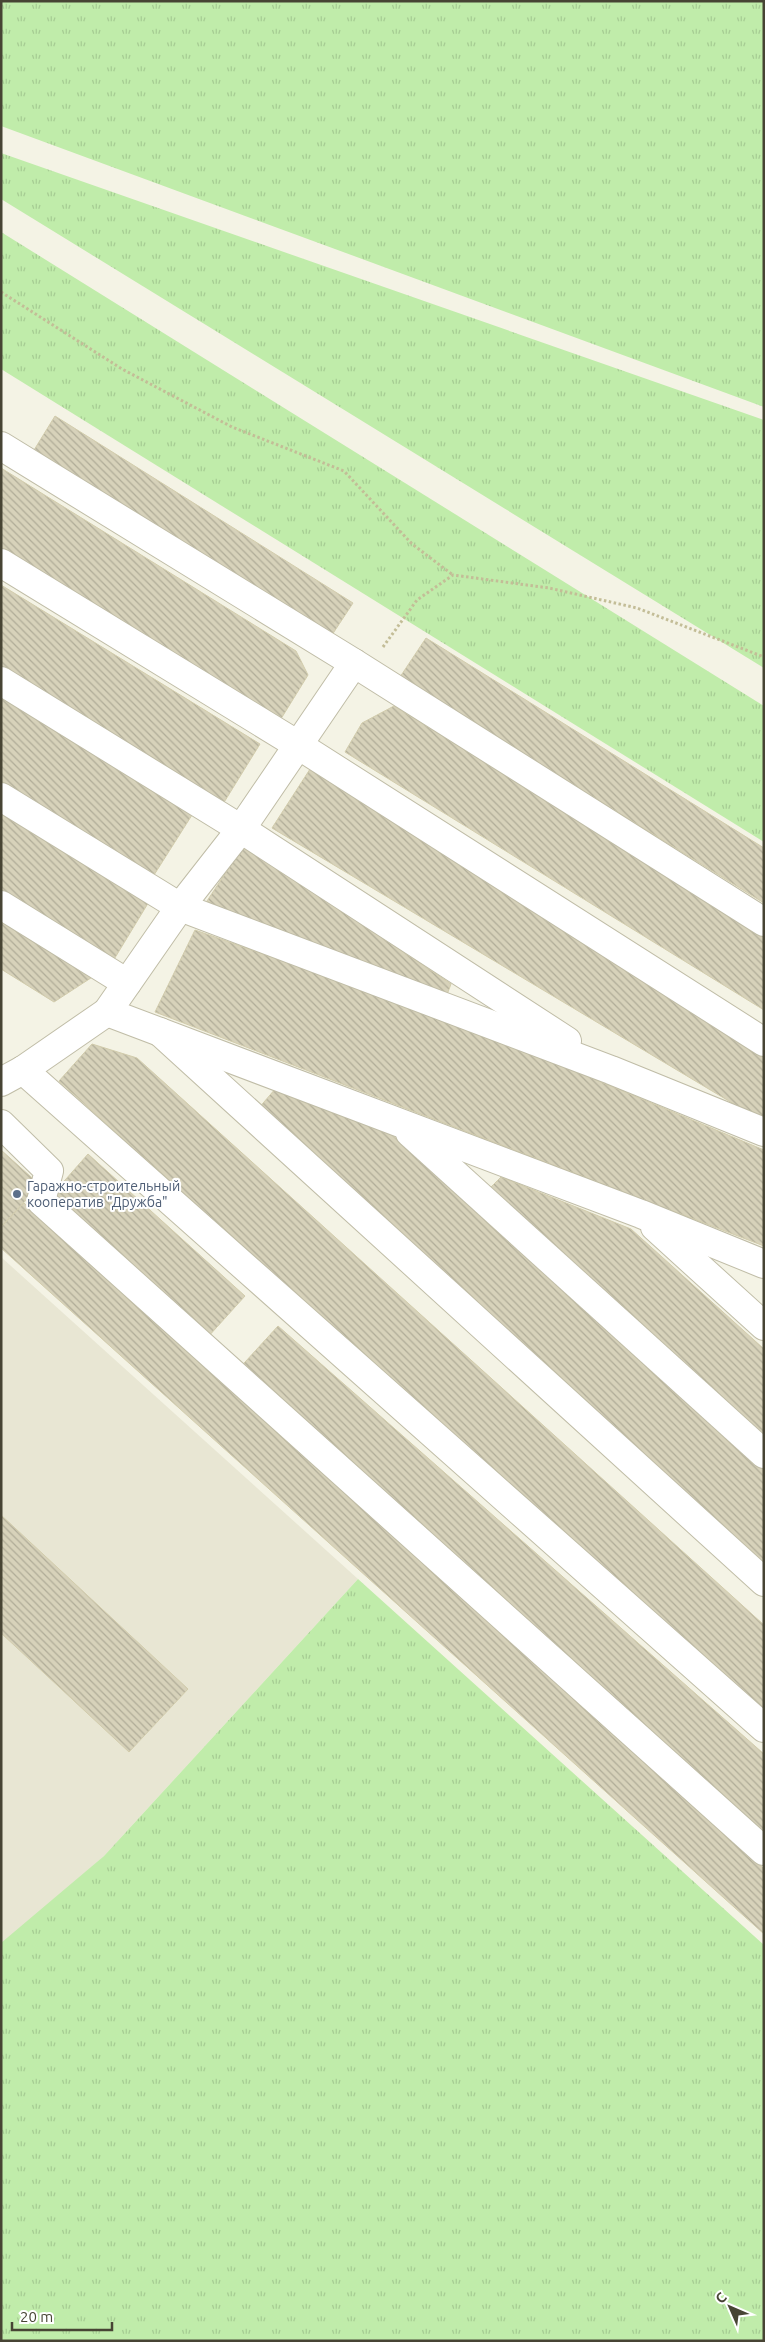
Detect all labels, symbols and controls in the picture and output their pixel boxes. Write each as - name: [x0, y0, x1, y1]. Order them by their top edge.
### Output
- place label: Гаражно-строительный кооператив "Дружба": [27, 1178, 180, 1210]
- marker: Гаражно-строительный кооператив "Дружба": [11, 1188, 23, 1200]
- north arrow: [705, 2282, 755, 2332]
- text: С: [712, 2289, 730, 2307]
- scale bar: [12, 2300, 112, 2332]
- text: 20 m: [20, 2308, 53, 2325]

